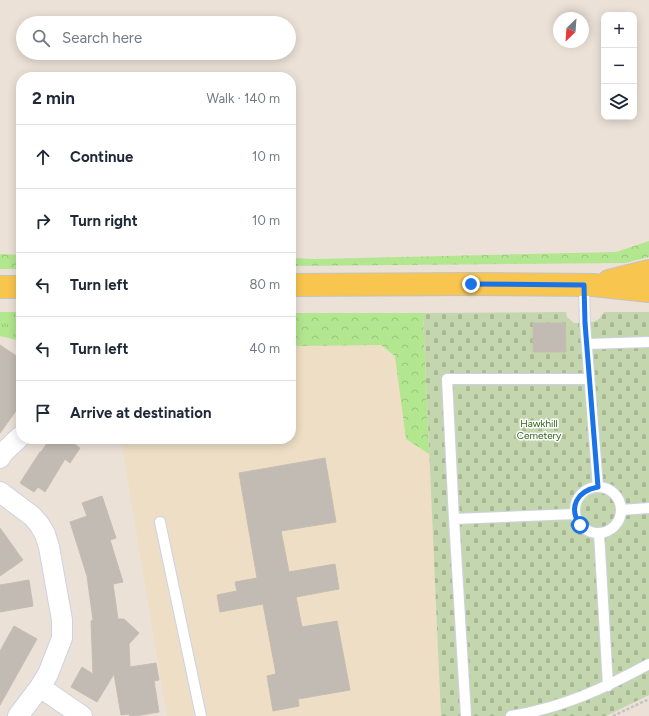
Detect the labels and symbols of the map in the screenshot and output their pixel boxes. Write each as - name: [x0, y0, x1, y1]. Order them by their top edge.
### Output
- north arrow: [553, 12, 589, 48]
- route end: [462, 275, 480, 293]
- park label: Hawkhill Cemetery: [517, 417, 562, 442]
- route start: [571, 516, 589, 534]

